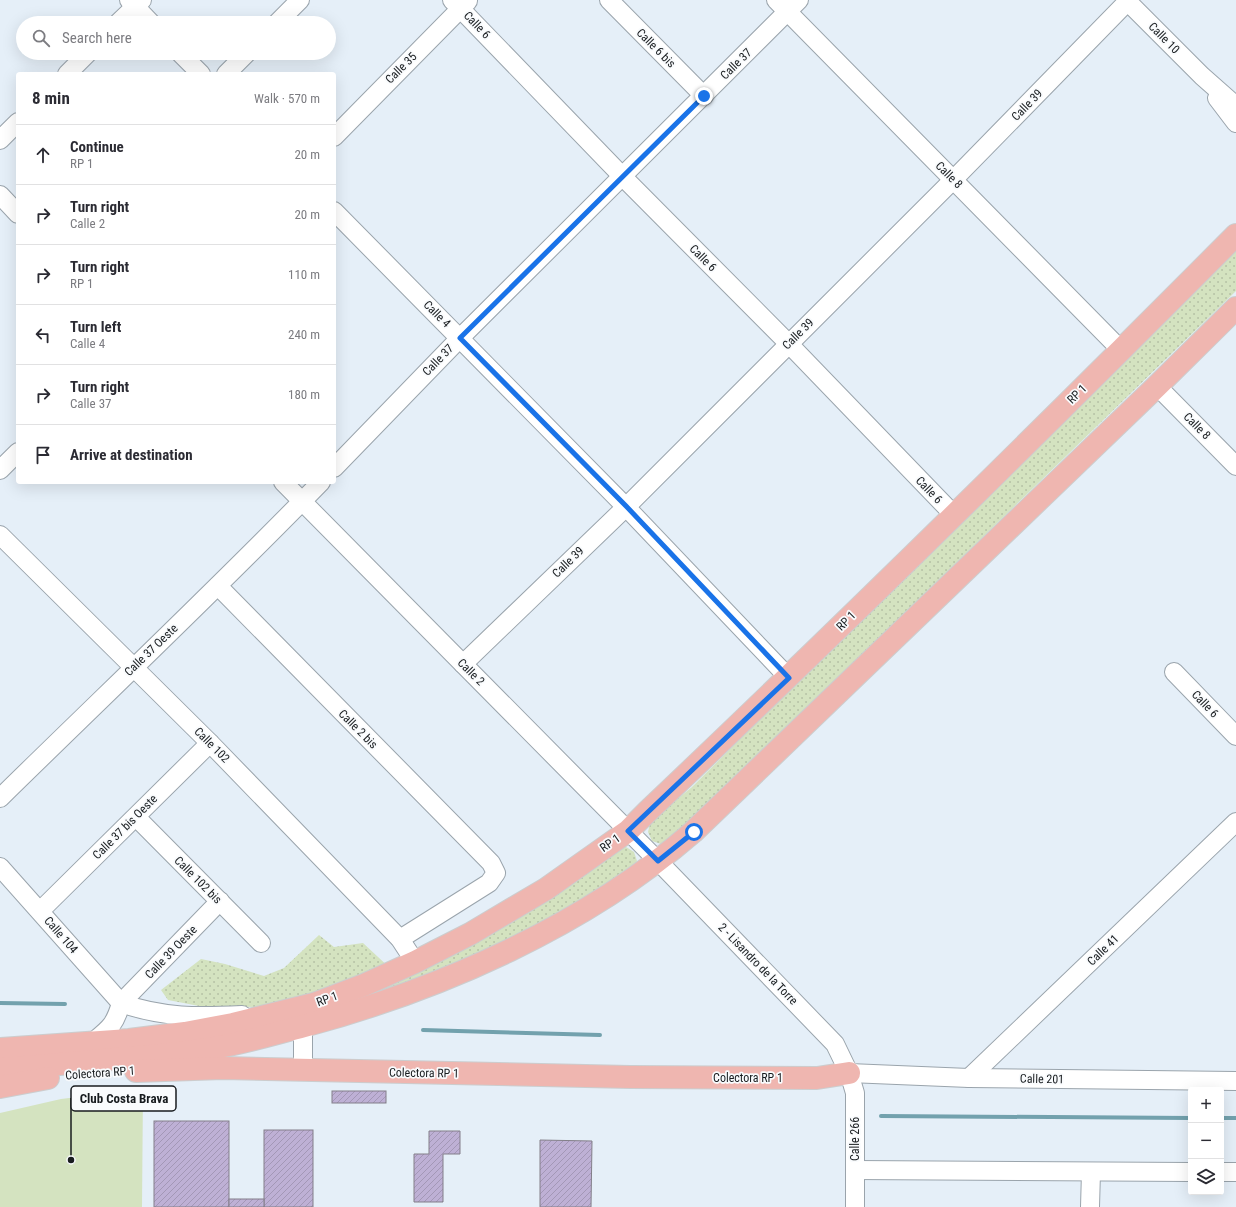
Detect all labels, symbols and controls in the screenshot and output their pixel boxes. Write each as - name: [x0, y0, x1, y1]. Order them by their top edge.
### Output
- street label: Calle 6: [461, 8, 493, 42]
- search box: [16, 16, 336, 60]
- street label: Calle 10: [1146, 20, 1183, 57]
- street label: Calle 6 bis: [634, 26, 678, 70]
- icon: search: [30, 27, 52, 49]
- text: Search here: [62, 29, 132, 47]
- street label: Calle 37: [718, 45, 755, 82]
- street label: Calle 35: [383, 49, 420, 86]
- street label: Calle 39: [1009, 86, 1045, 124]
- route end: [695, 87, 713, 105]
- text: 8 min: [32, 88, 70, 108]
- text: Walk · 570 m: [254, 91, 320, 106]
- text: Continue: [70, 138, 124, 156]
- icon: ahead: [32, 144, 54, 166]
- text: 20 m: [294, 147, 320, 162]
- text: RP 1: [70, 156, 94, 171]
- street label: Calle 8: [933, 159, 965, 191]
- text: Turn right: [70, 198, 129, 216]
- icon: right: [32, 204, 54, 226]
- text: 20 m: [294, 207, 320, 222]
- text: Calle 2: [70, 216, 105, 231]
- street label: Calle 6: [687, 242, 719, 274]
- text: Turn right: [70, 258, 129, 276]
- icon: right: [32, 264, 54, 286]
- text: 110 m: [288, 267, 320, 282]
- text: RP 1: [70, 276, 94, 291]
- street label: Calle 4: [421, 298, 453, 330]
- street label: Calle 39: [780, 315, 817, 352]
- text: Turn left: [70, 318, 121, 336]
- icon: left: [32, 324, 54, 346]
- text: 240 m: [288, 327, 320, 342]
- text: Calle 4: [70, 336, 105, 351]
- street label: Calle 37: [420, 341, 456, 379]
- text: Turn right: [70, 378, 129, 396]
- street label: RP 1: [1064, 381, 1090, 407]
- icon: right: [32, 384, 54, 406]
- text: 180 m: [288, 387, 320, 402]
- text: Calle 37: [70, 396, 111, 411]
- street label: Calle 8: [1181, 410, 1213, 442]
- icon: arrive: [32, 444, 54, 466]
- text: Arrive at destination: [70, 446, 193, 464]
- street label: Calle 6: [913, 473, 945, 507]
- street label: Calle 39: [549, 544, 587, 580]
- street label: RP 1: [833, 608, 859, 634]
- street label: Calle 37 Oeste: [121, 621, 181, 679]
- street label: Calle 2: [455, 656, 487, 688]
- street label: Calle 6: [1189, 687, 1221, 721]
- street label: Calle 2 bis: [336, 707, 380, 751]
- street label: Calle 102: [191, 724, 233, 766]
- street label: Calle 37 bis Oeste: [90, 792, 160, 862]
- route start: [685, 823, 703, 841]
- street label: RP 1: [597, 831, 623, 855]
- street label: Calle 102 bis: [171, 853, 225, 907]
- street label: Calle 104: [41, 914, 81, 956]
- street label: 2 - Lisandro de la Torre: [715, 920, 801, 1008]
- street label: Calle 39 Oeste: [142, 922, 200, 982]
- street label: Calle 41: [1084, 932, 1122, 968]
- street label: RP 1: [314, 989, 340, 1009]
- street label: Colectora RP 1: [65, 1064, 135, 1082]
- street label: Colectora RP 1: [389, 1065, 459, 1081]
- street label: Colectora RP 1: [713, 1071, 783, 1085]
- street label: Calle 201: [1020, 1072, 1064, 1086]
- callout: Club Costa Brava: [71, 1086, 176, 1111]
- map controls: [1188, 1087, 1224, 1195]
- button: +: [1188, 1087, 1224, 1123]
- text: Club Costa Brava: [80, 1091, 168, 1106]
- street label: Calle 266: [848, 1117, 862, 1161]
- button: −: [1188, 1123, 1224, 1159]
- button: layers: [1188, 1159, 1224, 1195]

